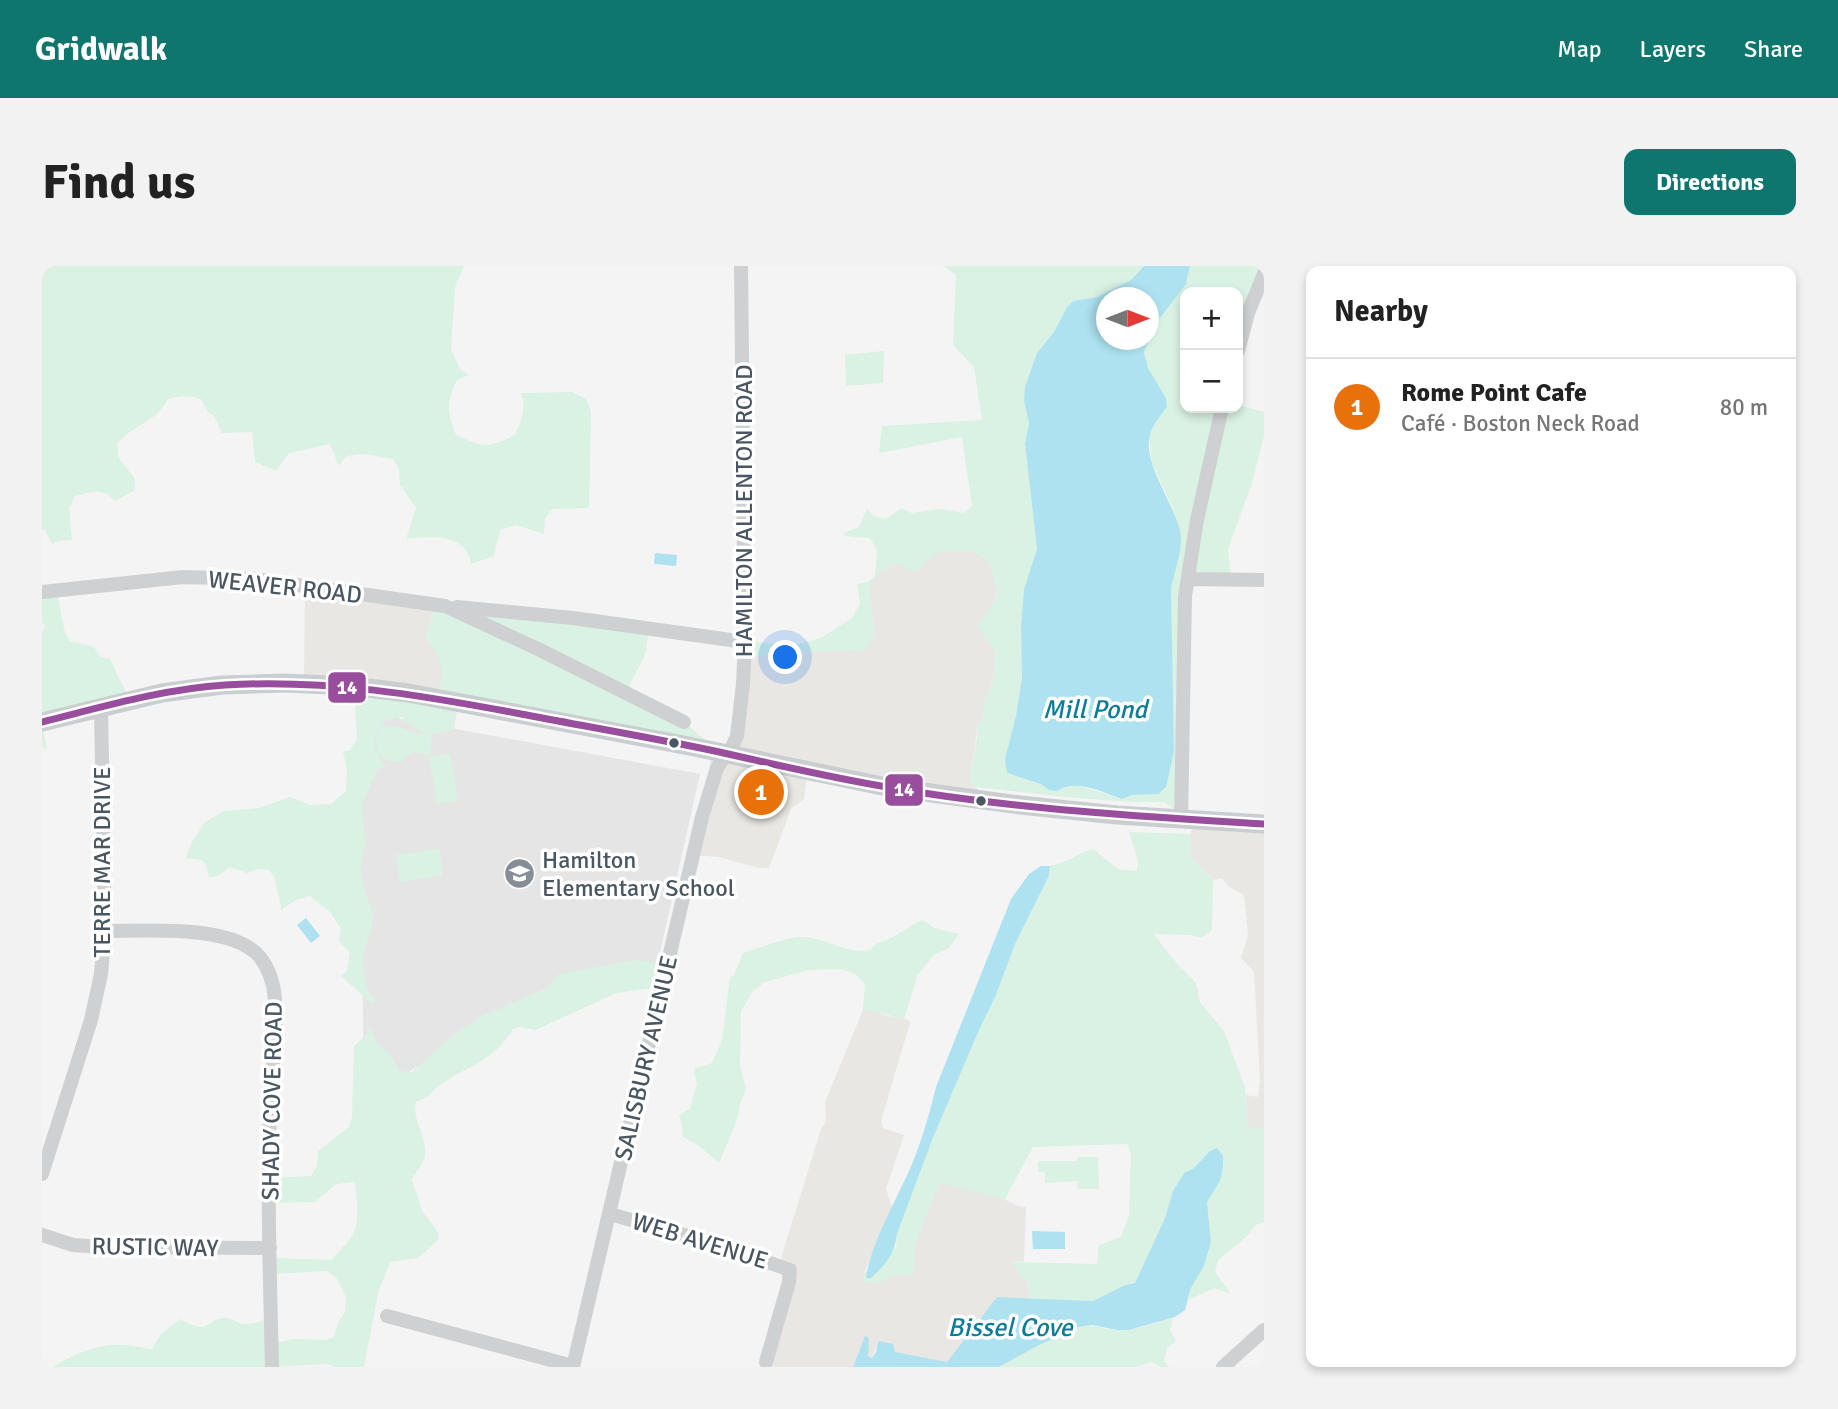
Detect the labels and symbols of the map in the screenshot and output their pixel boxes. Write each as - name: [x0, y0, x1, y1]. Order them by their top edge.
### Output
- north arrow: [1096, 287, 1159, 350]
- street label: HAMILTON ALLENTON ROAD: [729, 364, 759, 658]
- street label: WEAVER ROAD: [207, 564, 363, 610]
- your location: [768, 640, 802, 674]
- line badge: 14: [327, 671, 367, 704]
- text: 14: [337, 676, 357, 700]
- water label: Mill Pond: [1043, 694, 1150, 726]
- unlabelled marker: [667, 736, 681, 750]
- street label: TERRE MAR DRIVE: [87, 766, 117, 958]
- pin: 1: [738, 766, 784, 818]
- line badge: 14: [884, 773, 924, 807]
- text: 14: [894, 778, 914, 802]
- unlabelled marker: [974, 794, 988, 808]
- place label: Hamilton Elementary School: [542, 845, 735, 903]
- school or university icon: Hamilton Elementary School: [502, 857, 536, 891]
- street label: SALISBURY AVENUE: [608, 953, 684, 1163]
- street label: SHADY COVE ROAD: [255, 1001, 289, 1201]
- street label: WEB AVENUE: [628, 1206, 772, 1276]
- street label: RUSTIC WAY: [91, 1231, 219, 1263]
- water label: Bissel Cove: [947, 1312, 1075, 1344]

